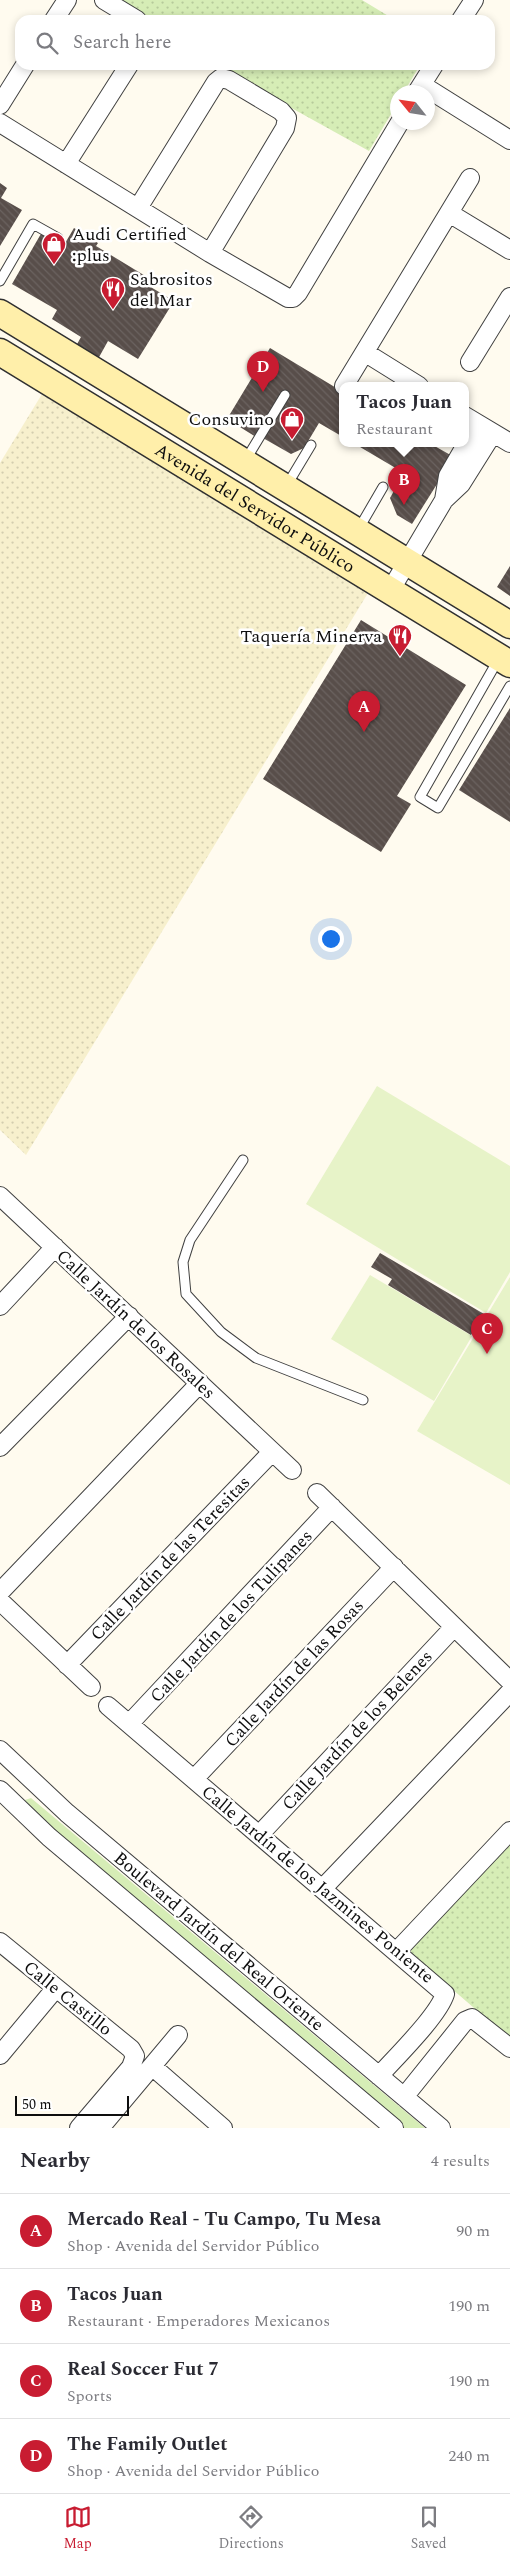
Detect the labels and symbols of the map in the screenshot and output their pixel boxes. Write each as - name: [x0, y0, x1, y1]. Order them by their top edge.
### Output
- north arrow: [390, 85, 435, 130]
- place label: Audi Certified :plus: [72, 221, 187, 269]
- shop icon: Audi Certified :plus: [41, 231, 67, 265]
- place label: Sabrositos del Mar: [130, 266, 213, 314]
- restaurant icon: Sabrositos del Mar: [100, 276, 126, 310]
- pin: D: [247, 351, 279, 392]
- place label: Consuvino: [188, 406, 274, 433]
- shop icon: Consuvino: [279, 406, 305, 440]
- street label: Avenida del Servidor Público: [149, 437, 360, 580]
- pin: B: [388, 464, 420, 505]
- place label: Taquería Minerva: [240, 623, 382, 650]
- restaurant icon: Taquería Minerva: [387, 623, 413, 657]
- pin: A: [348, 691, 380, 732]
- your location: [318, 926, 344, 952]
- street label: Calle Jardín de los Rosales: [50, 1243, 221, 1406]
- pin: C: [471, 1313, 503, 1354]
- street label: Calle Jardín de las Teresitas: [84, 1470, 257, 1647]
- street label: Calle Jardín de los Tulipanes: [144, 1524, 319, 1709]
- street label: Calle Jardín de las Rosas: [218, 1593, 370, 1754]
- street label: Calle Jardín de los Belenes: [276, 1644, 439, 1817]
- street label: Calle Jardín de los Jazmines Poniente: [195, 1779, 440, 1990]
- street label: Boulevard Jardín del Real Oriente: [108, 1845, 330, 2038]
- street label: Calle Castillo: [17, 1954, 118, 2043]
- scale bar: [15, 2093, 129, 2116]

